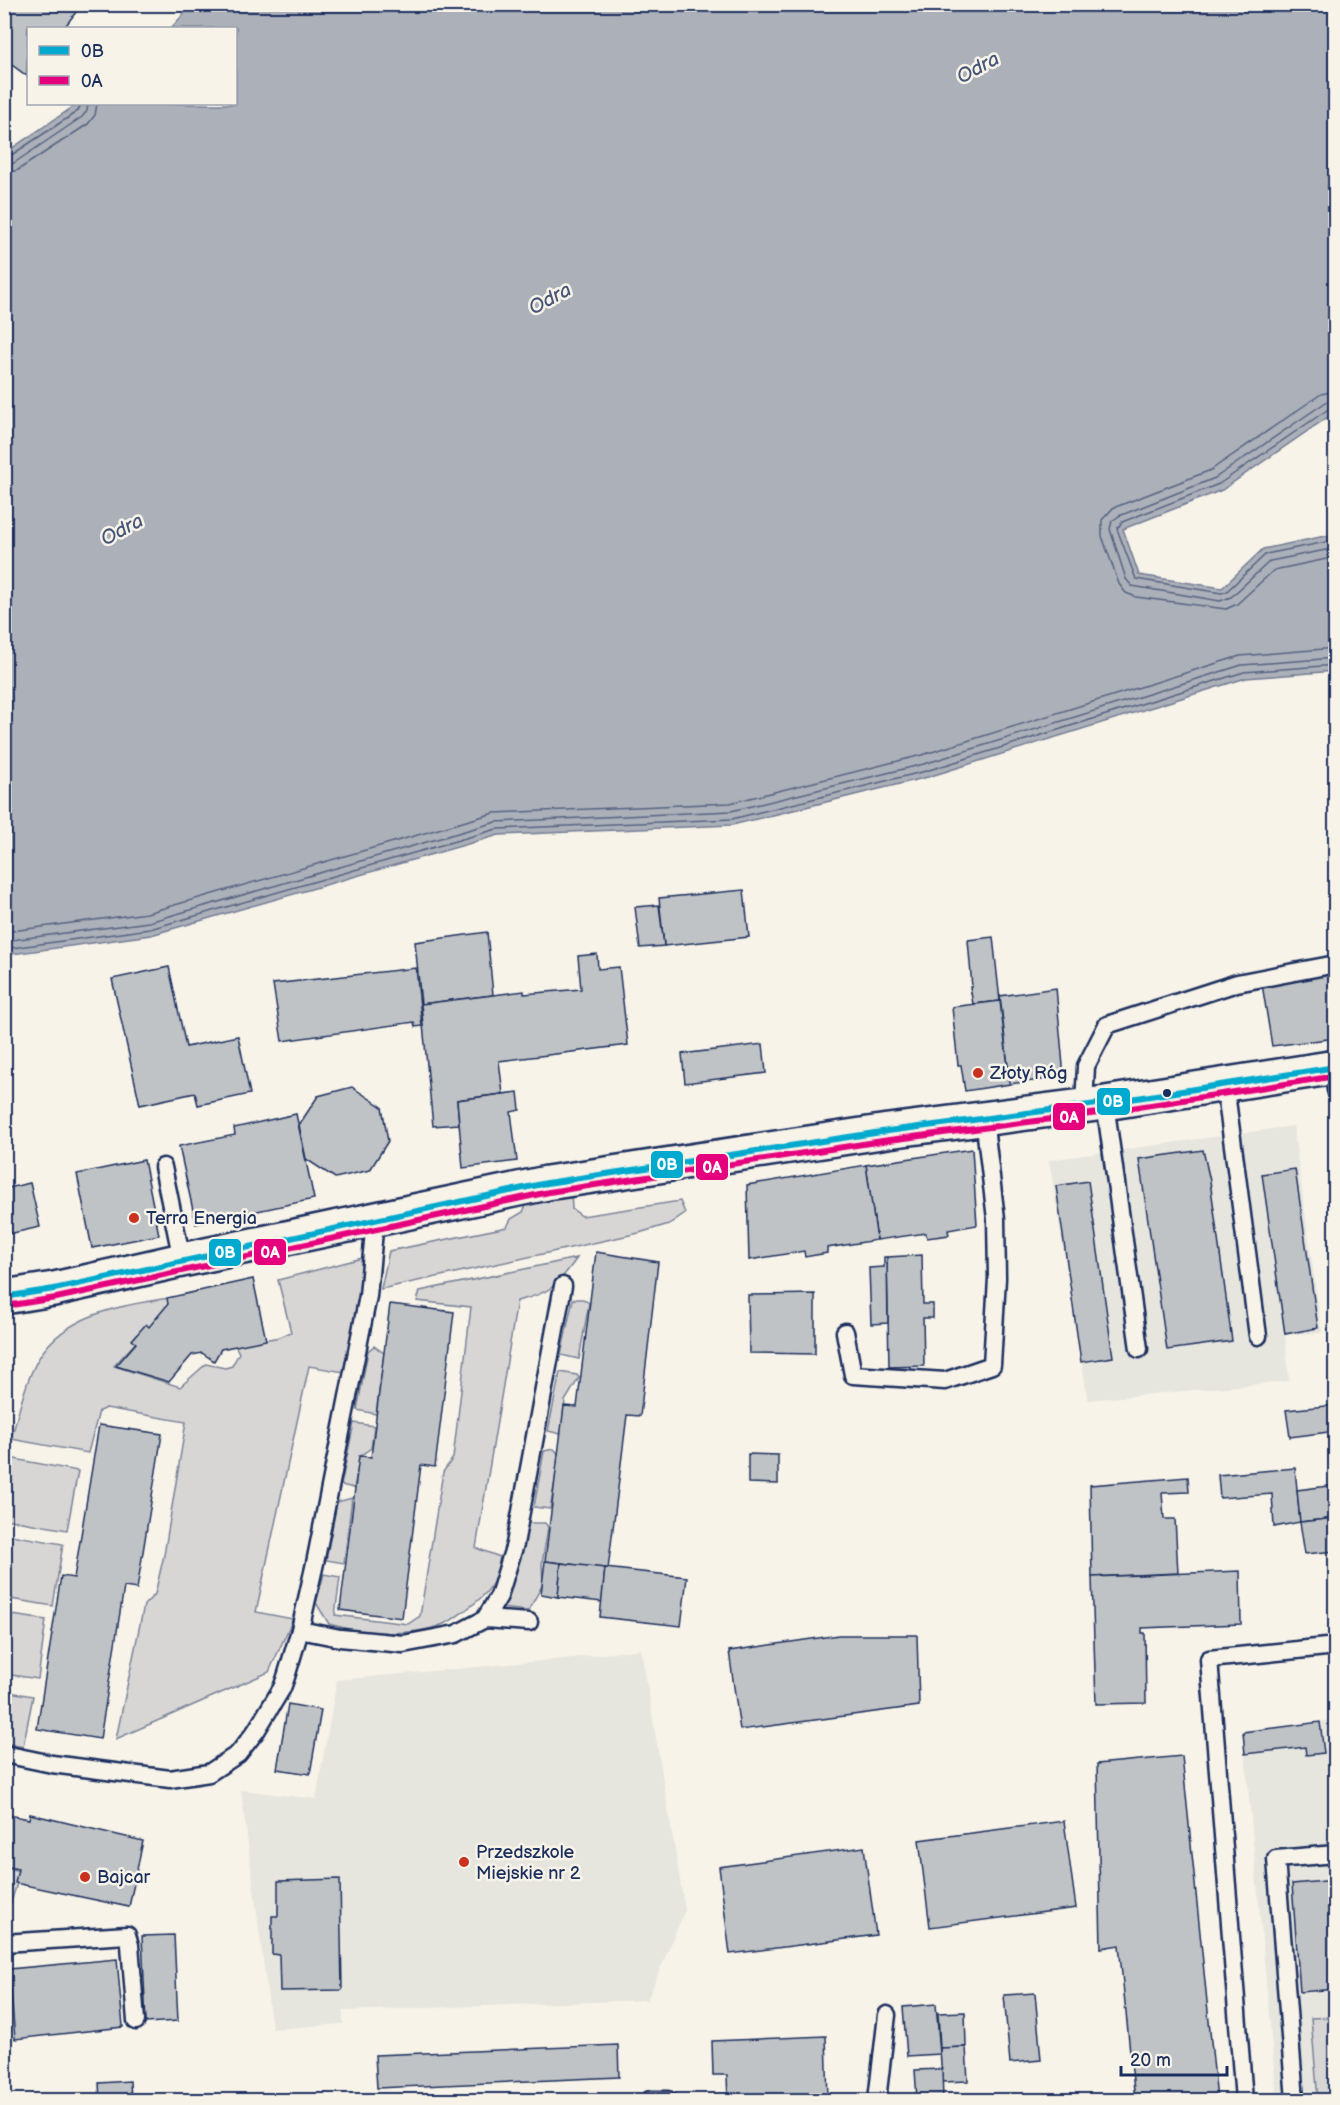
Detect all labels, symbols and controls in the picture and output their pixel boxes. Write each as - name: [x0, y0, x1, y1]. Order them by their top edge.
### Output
- legend: [27, 27, 237, 105]
- text: 0B: [81, 41, 104, 62]
- water label: Odra: [952, 47, 1004, 89]
- text: 0A: [81, 71, 103, 92]
- water label: Odra: [524, 278, 576, 320]
- water label: Odra: [96, 509, 148, 551]
- place label: Złoty Róg: [989, 1063, 1067, 1084]
- marker: Złoty Róg: [971, 1066, 985, 1080]
- line badge: 0B: [1096, 1087, 1131, 1116]
- unlabelled marker: [1161, 1087, 1173, 1099]
- text: 0B: [1102, 1093, 1124, 1112]
- line badge: 0A: [1052, 1102, 1086, 1131]
- text: 0A: [1059, 1109, 1079, 1128]
- line badge: 0B: [650, 1150, 684, 1179]
- line badge: 0A: [695, 1153, 729, 1181]
- text: 0B: [656, 1156, 678, 1175]
- text: 0A: [702, 1159, 722, 1178]
- place label: Terra Energia: [146, 1208, 257, 1229]
- marker: Terra Energia: [127, 1211, 141, 1225]
- line badge: 0B: [208, 1238, 242, 1267]
- line badge: 0A: [253, 1238, 287, 1266]
- text: 0B: [214, 1244, 236, 1263]
- text: 0A: [260, 1244, 280, 1263]
- place label: Przedszkole Miejskie nr 2: [476, 1842, 581, 1884]
- marker: Przedszkole Miejskie nr 2: [457, 1855, 471, 1869]
- place label: Bajcar: [97, 1867, 151, 1888]
- marker: Bajcar: [78, 1870, 92, 1884]
- scale bar: [1121, 2039, 1228, 2077]
- text: 20 m: [1130, 2050, 1171, 2071]

